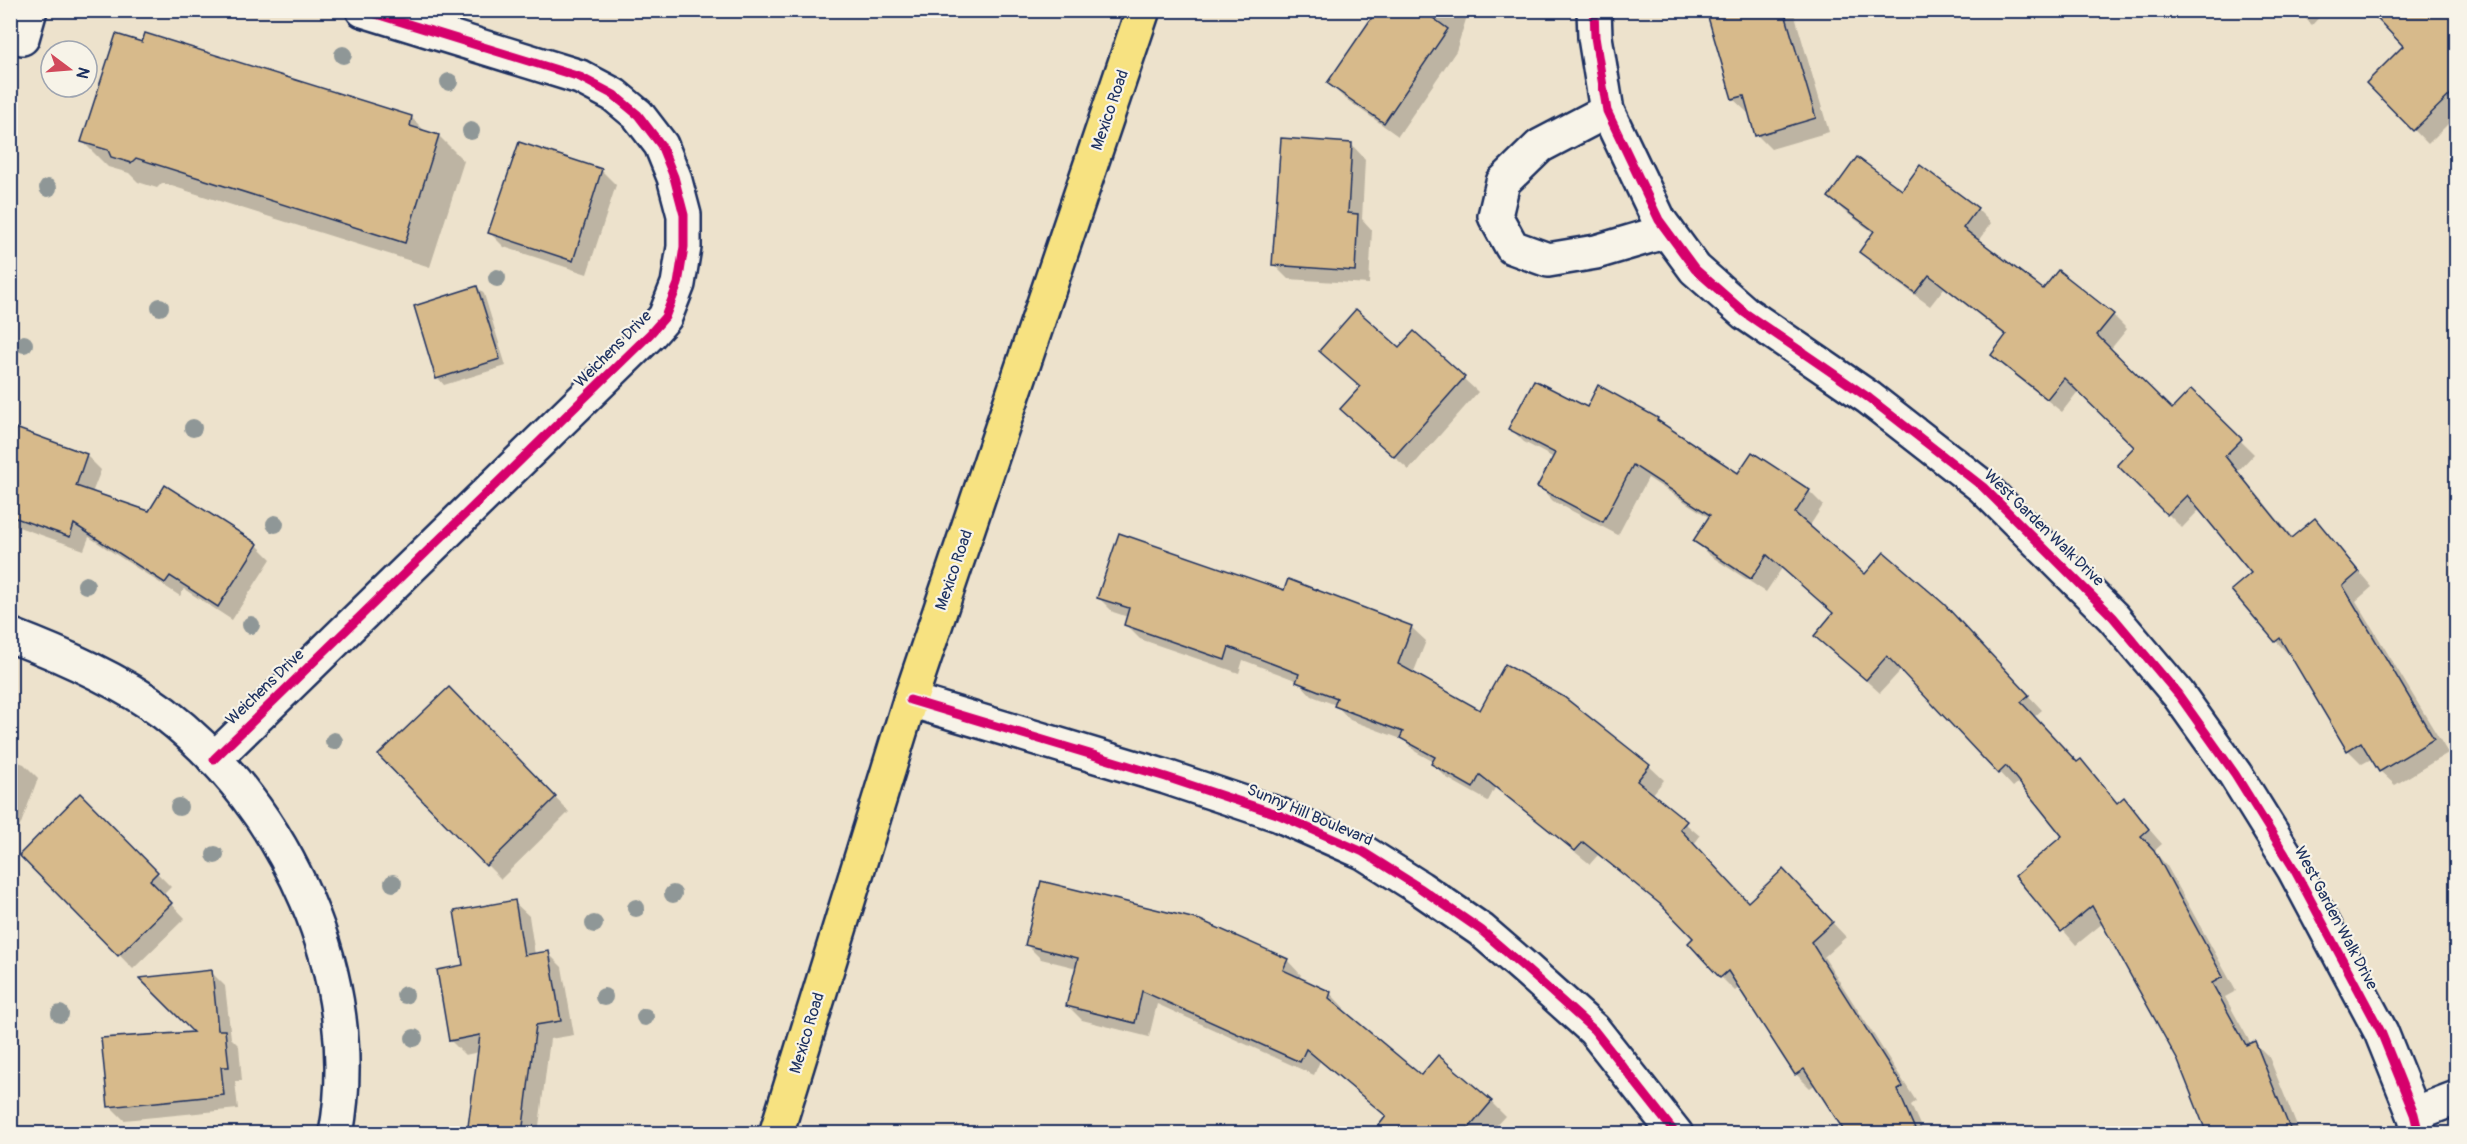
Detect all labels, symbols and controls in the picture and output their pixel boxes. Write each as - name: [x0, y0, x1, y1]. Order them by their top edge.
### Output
- north arrow: [39, 39, 99, 99]
- text: N: [71, 65, 94, 81]
- street label: Mexico Road: [1087, 67, 1133, 153]
- street label: Weichens Drive: [570, 306, 656, 392]
- street label: West Garden Walk Drive: [1980, 465, 2108, 591]
- street label: Mexico Road: [931, 527, 977, 613]
- street label: Weichens Drive: [222, 645, 308, 729]
- street label: Sunny Hill Boulevard: [1244, 779, 1376, 851]
- street label: West Garden Walk Drive: [2290, 843, 2382, 993]
- street label: Mexico Road: [785, 990, 829, 1076]

